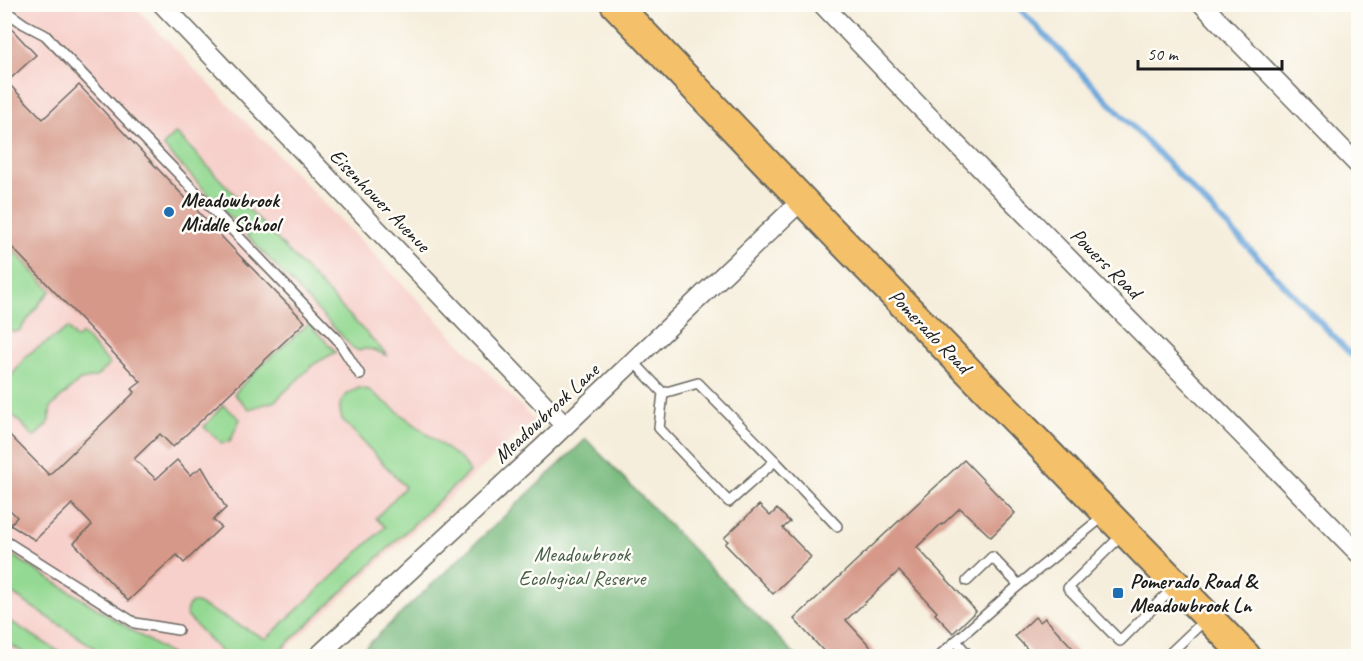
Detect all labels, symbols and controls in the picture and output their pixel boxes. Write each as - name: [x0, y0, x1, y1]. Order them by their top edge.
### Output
- scale bar: [1138, 33, 1282, 71]
- text: 50 m: [1147, 43, 1180, 65]
- street label: Eisenhower Avenue: [324, 143, 437, 259]
- place label: Meadowbrook Middle School: [181, 187, 284, 237]
- marker: Meadowbrook Middle School: [162, 205, 176, 219]
- street label: Powers Road: [1065, 222, 1150, 307]
- street label: Pomerado Road: [883, 283, 979, 381]
- street label: Meadowbrook Lane: [488, 356, 606, 469]
- park label: Meadowbrook Ecological Reserve: [519, 541, 648, 591]
- place label: Pomerado Road & Meadowbrook Ln: [1130, 568, 1259, 618]
- marker: Pomerado Road & Meadowbrook Ln: [1111, 586, 1125, 600]

